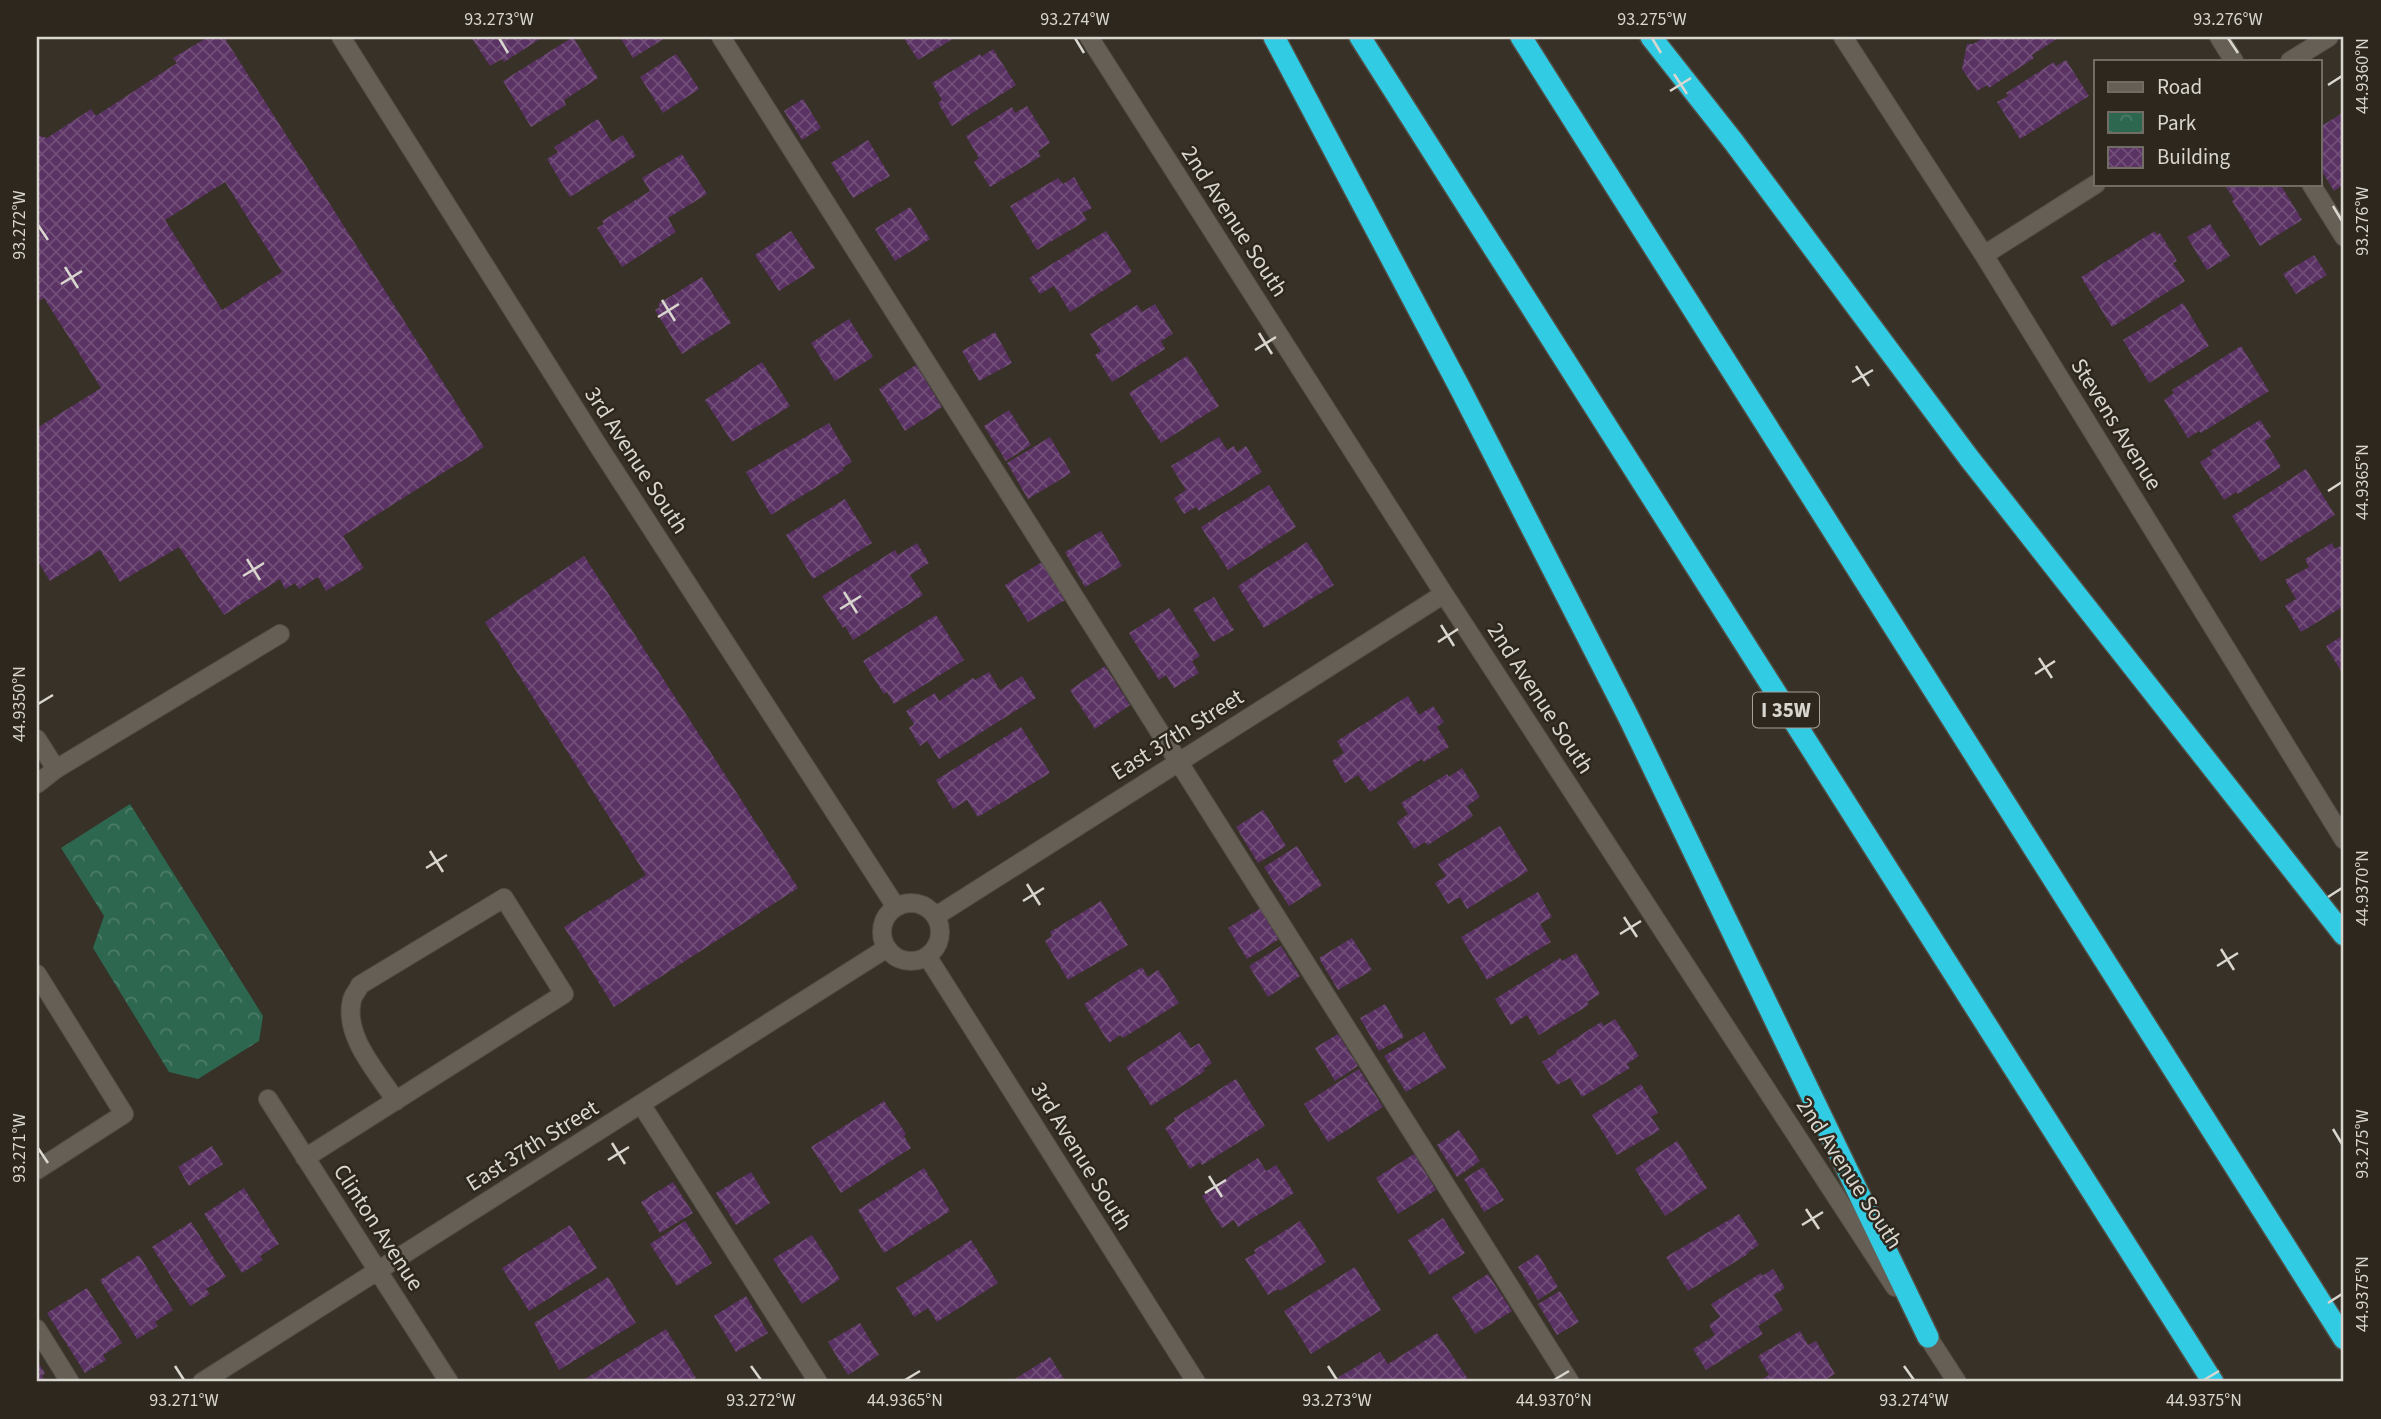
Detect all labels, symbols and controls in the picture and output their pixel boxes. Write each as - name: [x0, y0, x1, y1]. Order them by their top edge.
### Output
- text: 93.273°W: [464, 7, 534, 32]
- text: 93.274°W: [1040, 7, 1110, 32]
- text: 93.275°W: [1617, 7, 1687, 32]
- text: 93.276°W: [2193, 7, 2263, 32]
- text: 44.9360°N: [2350, 38, 2375, 114]
- legend: [2094, 60, 2322, 186]
- text: Road: [2157, 72, 2202, 102]
- text: Park: [2157, 108, 2197, 138]
- street label: 2nd Avenue South: [1173, 139, 1296, 303]
- text: Building: [2157, 142, 2231, 172]
- text: 93.276°W: [2350, 186, 2375, 256]
- text: 93.272°W: [7, 190, 32, 260]
- street label: Stevens Avenue: [2063, 352, 2170, 497]
- street label: 3rd Avenue South: [577, 380, 697, 540]
- text: 44.9365°N: [2350, 444, 2375, 520]
- street label: 2nd Avenue South: [1479, 616, 1602, 780]
- text: 44.9350°N: [7, 666, 32, 742]
- street label: East 37th Street: [1105, 680, 1250, 788]
- road number: I 35W: [1753, 692, 1819, 728]
- text: 44.9370°N: [2350, 850, 2375, 926]
- street label: 3rd Avenue South: [1023, 1076, 1141, 1237]
- street label: East 37th Street: [460, 1091, 605, 1199]
- street label: 2nd Avenue South: [1788, 1091, 1911, 1255]
- text: 93.275°W: [2350, 1109, 2375, 1179]
- text: 93.271°W: [7, 1113, 32, 1183]
- street label: Clinton Avenue: [325, 1157, 432, 1297]
- text: 44.9375°N: [2350, 1256, 2375, 1332]
- text: 93.271°W: [149, 1388, 219, 1413]
- text: 93.272°W: [726, 1388, 796, 1413]
- text: 44.9365°N: [867, 1388, 943, 1413]
- text: 93.273°W: [1302, 1388, 1372, 1413]
- text: 44.9370°N: [1516, 1388, 1592, 1413]
- text: 93.274°W: [1879, 1388, 1949, 1413]
- text: 44.9375°N: [2166, 1388, 2242, 1413]

